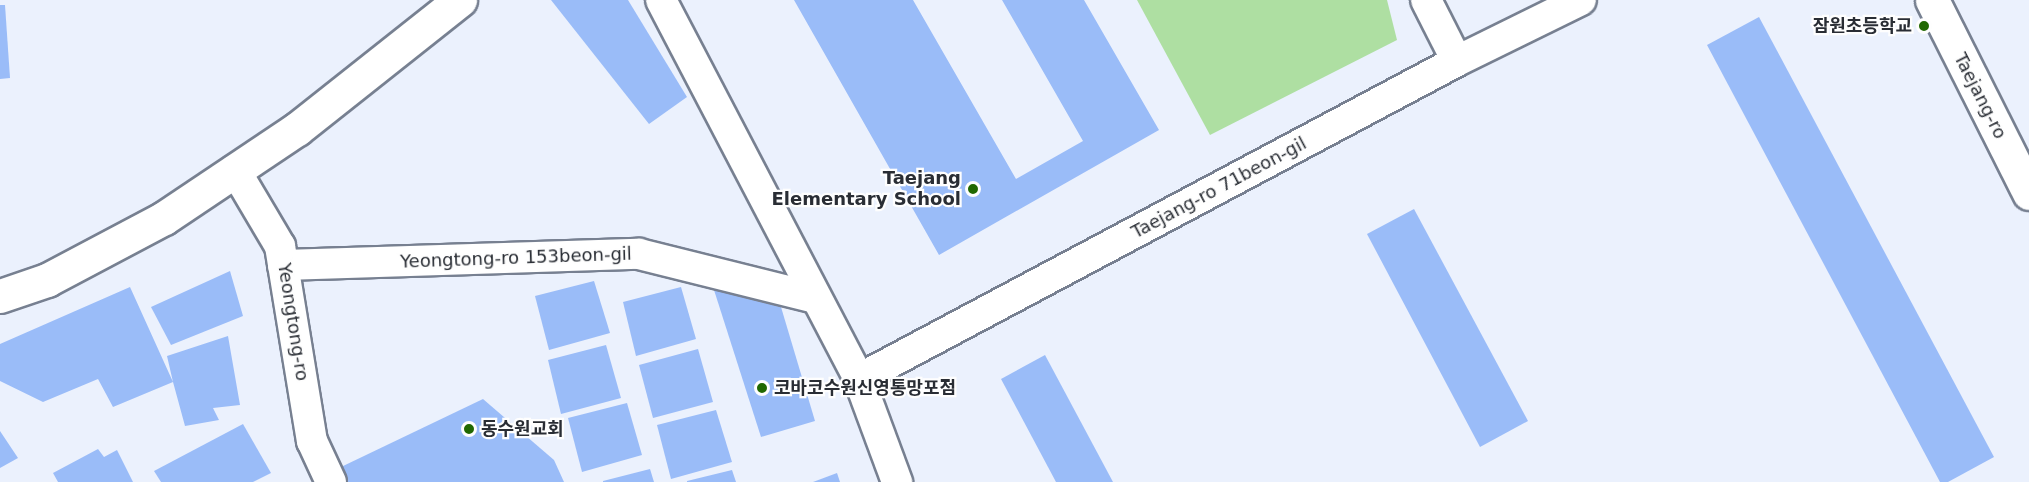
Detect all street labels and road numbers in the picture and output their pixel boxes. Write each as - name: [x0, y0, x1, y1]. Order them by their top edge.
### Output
- street label: Taejang-ro: [1949, 49, 2011, 143]
- street label: Taejang-ro 71beon-gil: [1128, 133, 1310, 243]
- street label: Yeongtong-ro 153beon-gil: [400, 243, 632, 273]
- street label: Yeongtong-ro: [273, 262, 313, 382]

